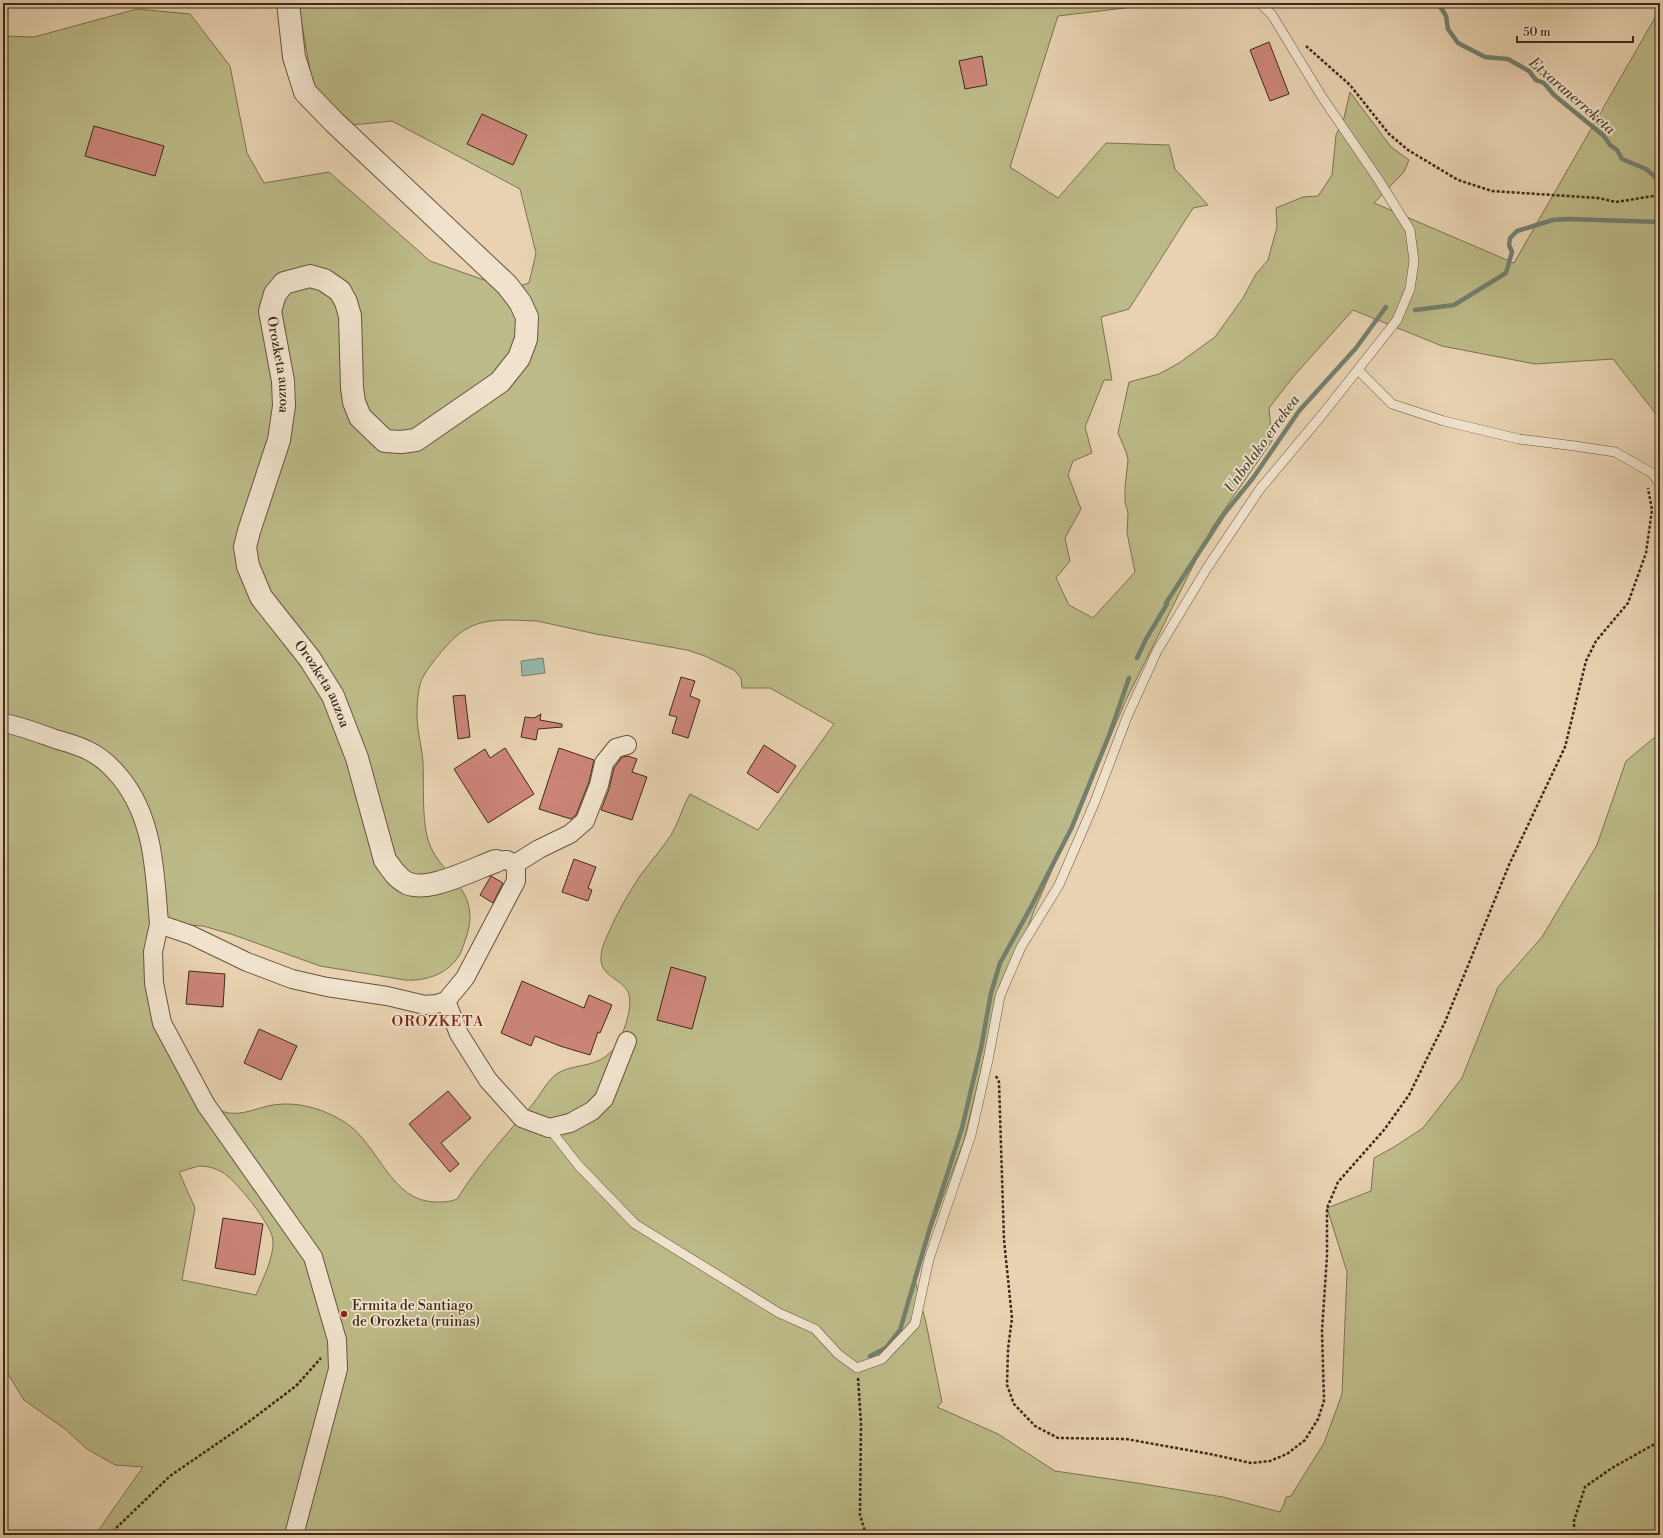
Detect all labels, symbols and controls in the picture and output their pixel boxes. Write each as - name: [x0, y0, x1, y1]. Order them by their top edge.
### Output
- scale bar: [1517, 18, 1633, 44]
- text: 50 m: [1523, 25, 1551, 40]
- water label: Etxaranerreketa: [1524, 53, 1620, 139]
- street label: Orozketa auzoa: [262, 315, 293, 415]
- water label: Unbolako errekea: [1220, 391, 1304, 497]
- street label: Orozketa auzoa: [290, 637, 354, 731]
- district label: OROZKETA: [392, 1012, 484, 1031]
- place label: Ermita de Santiago de Orozketa (ruinas): [352, 1297, 480, 1331]
- marker: Ermita de Santiago de Orozketa (ruinas): [339, 1309, 349, 1319]

